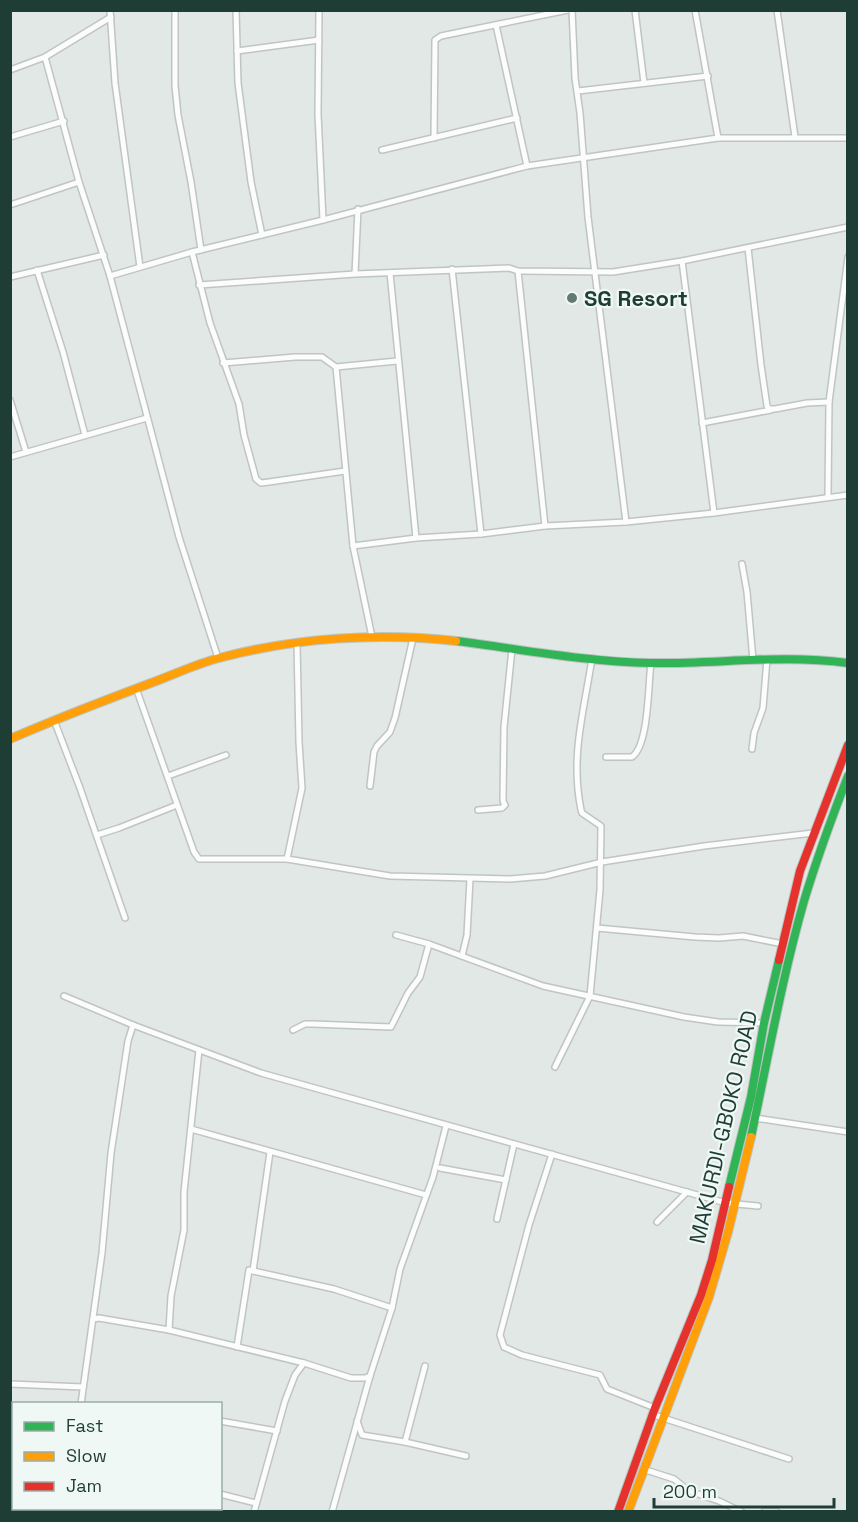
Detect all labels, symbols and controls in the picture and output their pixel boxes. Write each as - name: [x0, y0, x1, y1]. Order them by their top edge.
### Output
- place label: SG Resort: [584, 284, 688, 312]
- marker: SG Resort: [565, 291, 579, 305]
- street label: MAKURDI-GBOKO ROAD: [683, 1008, 763, 1246]
- legend: [12, 1402, 222, 1510]
- text: Fast: [66, 1414, 103, 1437]
- text: Slow: [66, 1444, 107, 1467]
- scale bar: [654, 1471, 834, 1509]
- text: Jam: [66, 1474, 102, 1497]
- text: 200 m: [663, 1480, 717, 1503]

